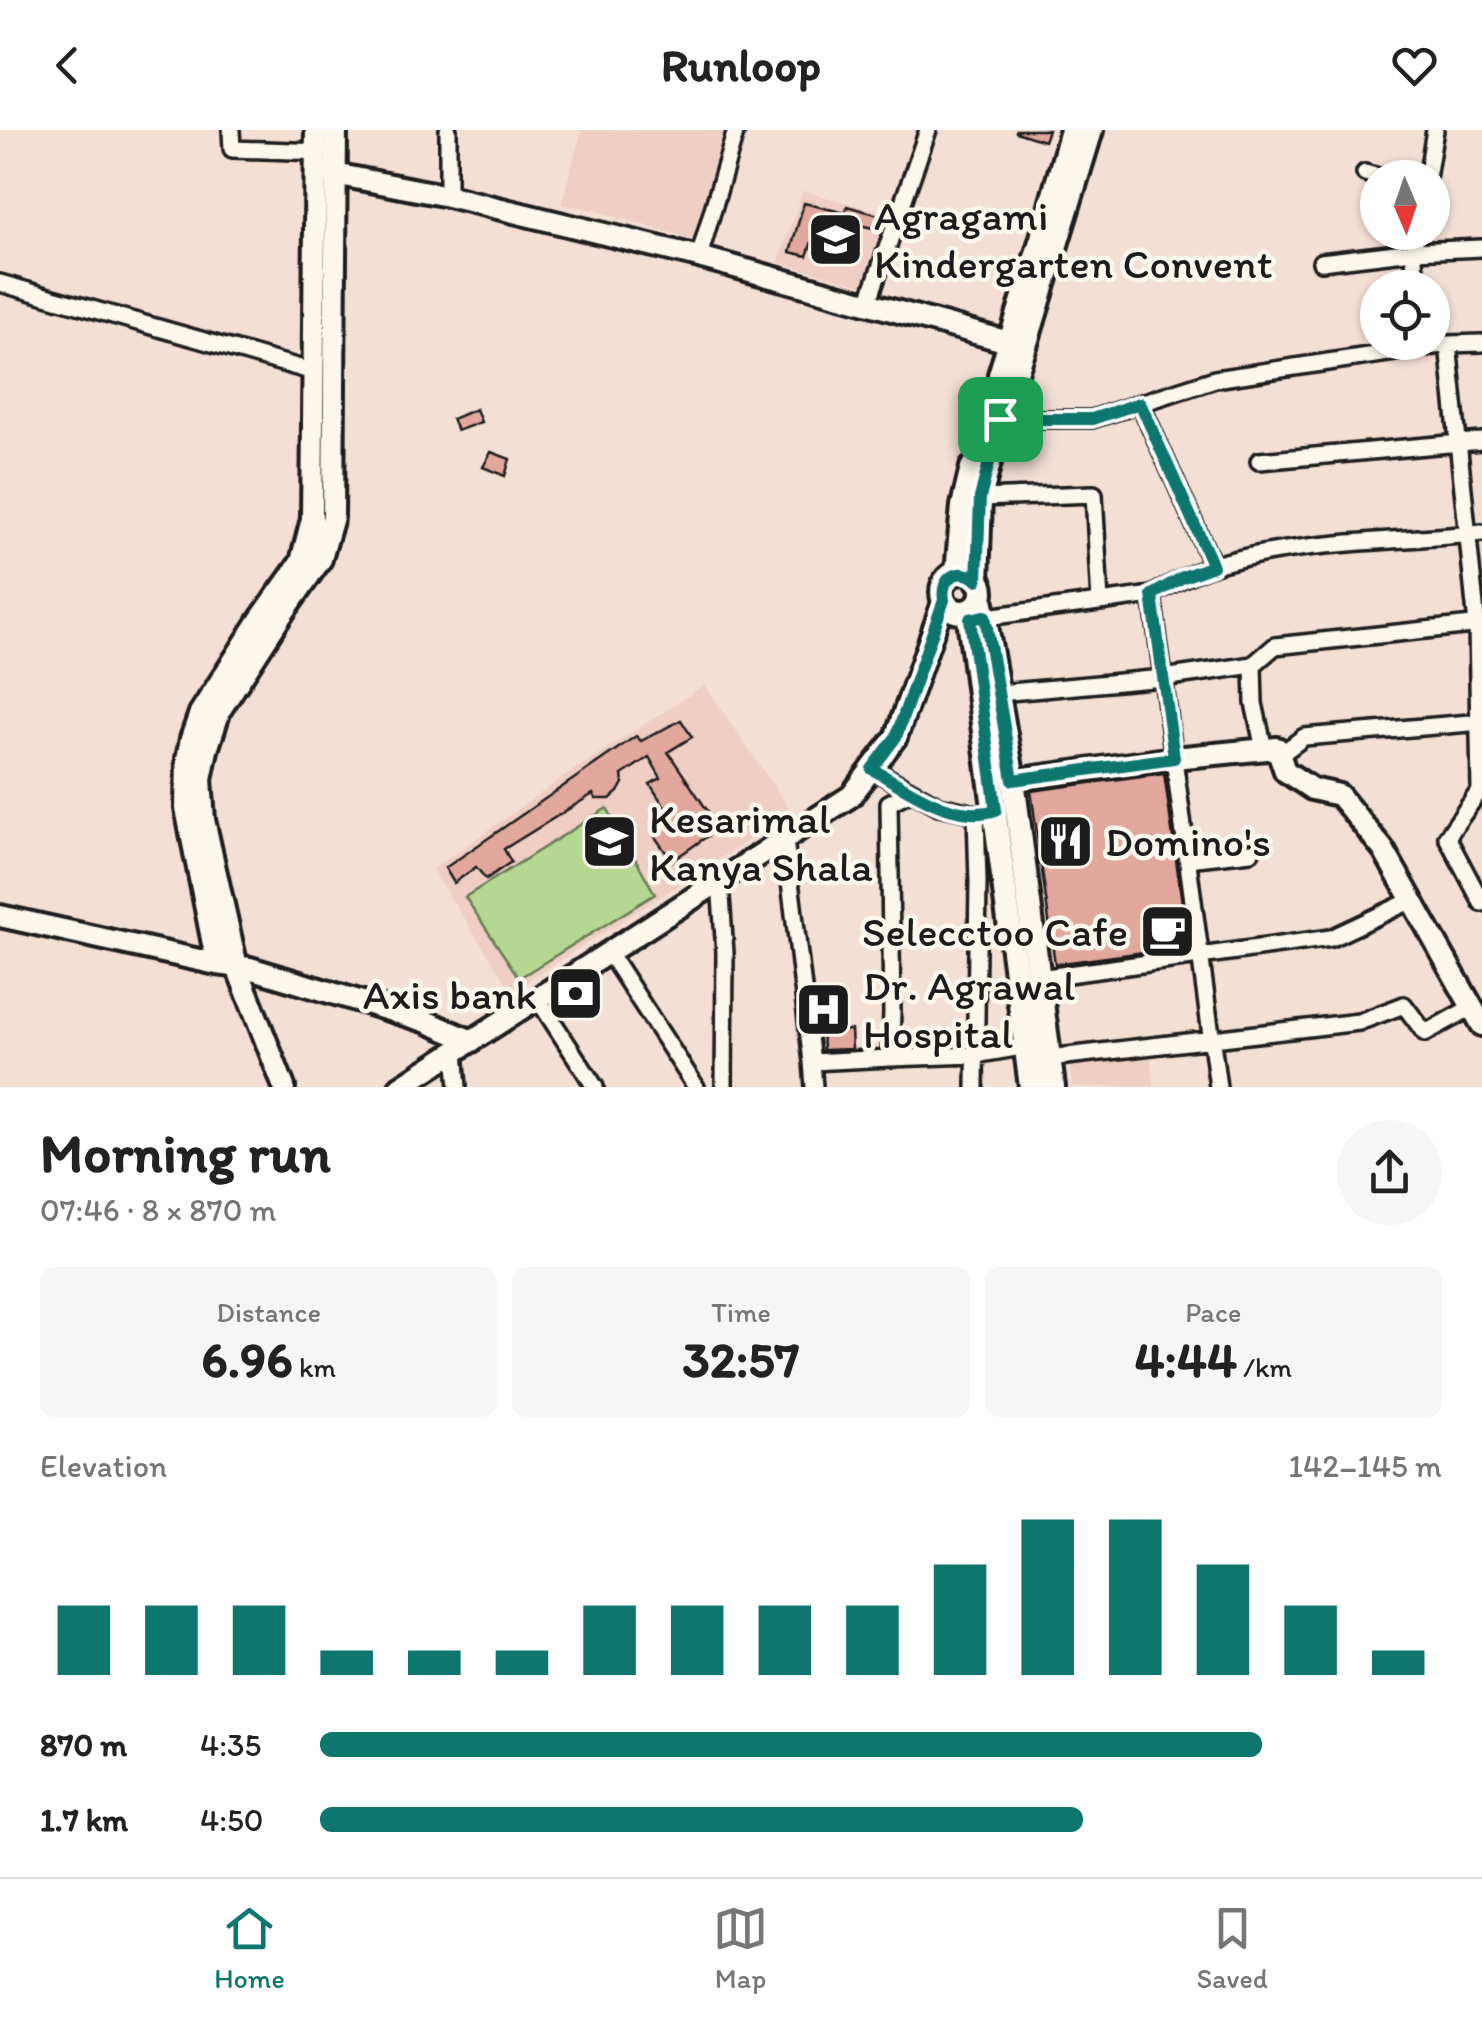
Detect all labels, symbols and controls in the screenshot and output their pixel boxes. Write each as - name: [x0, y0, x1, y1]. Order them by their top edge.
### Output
- icon: back: [40, 38, 95, 93]
- text: Runloop: [661, 38, 821, 92]
- icon: heart: [1387, 38, 1442, 93]
- north arrow: [1360, 160, 1450, 250]
- map controls: [1360, 160, 1450, 360]
- place label: Agragami Kindergarten Convent: [874, 190, 1272, 289]
- school or university icon: Agragami Kindergarten Convent: [805, 209, 865, 269]
- button: locate: [1360, 270, 1450, 360]
- pin: [958, 377, 1043, 462]
- icon: arrive: [973, 392, 1028, 447]
- place label: Kesarimal Kanya Shala: [649, 793, 873, 892]
- restaurant icon: Domino's: [1036, 811, 1096, 871]
- school or university icon: Kesarimal Kanya Shala: [580, 812, 640, 872]
- place label: Domino's: [1105, 816, 1271, 867]
- cafe icon: Selecctoo Cafe: [1137, 901, 1197, 961]
- place label: Selecctoo Cafe: [862, 906, 1128, 957]
- place label: Dr. Agrawal Hospital: [863, 960, 1075, 1059]
- bank icon: Axis bank: [546, 964, 606, 1024]
- place label: Axis bank: [363, 969, 537, 1020]
- hospital icon: Dr. Agrawal Hospital: [794, 979, 854, 1039]
- text: Morning run: [40, 1120, 331, 1186]
- button: share: [1337, 1120, 1442, 1225]
- text: 07:46 · 8 × 870 m: [40, 1191, 276, 1229]
- text: Distance: [216, 1295, 321, 1329]
- text: Time: [711, 1295, 771, 1329]
- text: Pace: [1185, 1295, 1241, 1329]
- text: 6.96: [201, 1329, 293, 1390]
- text: 32:57: [683, 1329, 799, 1390]
- text: 4:44: [1135, 1329, 1237, 1390]
- text: km: [293, 1350, 336, 1384]
- text: /km: [1237, 1350, 1292, 1384]
- text: Elevation: [40, 1447, 167, 1485]
- text: 142–145 m: [1288, 1447, 1442, 1485]
- text: 870 m: [40, 1726, 127, 1764]
- text: 4:35: [200, 1726, 261, 1764]
- text: 1.7 km: [40, 1801, 128, 1839]
- text: 4:50: [200, 1801, 264, 1839]
- tab: Home: [214, 1901, 285, 1995]
- tab: Map: [713, 1901, 768, 1995]
- tab: Saved: [1196, 1901, 1268, 1995]

